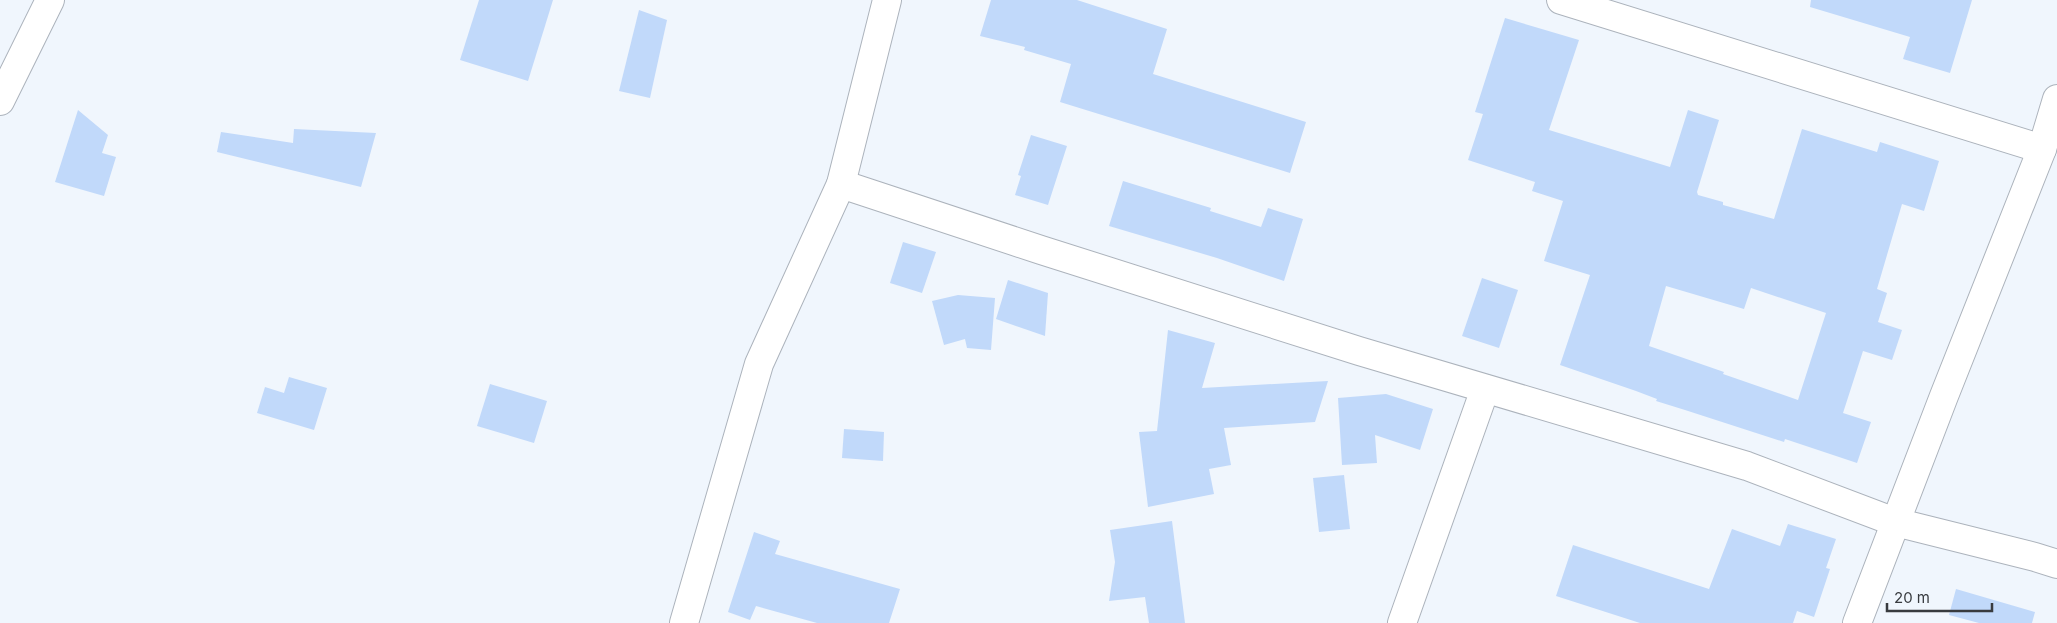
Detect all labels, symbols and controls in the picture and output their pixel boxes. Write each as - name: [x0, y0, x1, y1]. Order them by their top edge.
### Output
- scale bar: [1887, 580, 1992, 612]
- text: 20 m: [1894, 588, 1930, 607]

